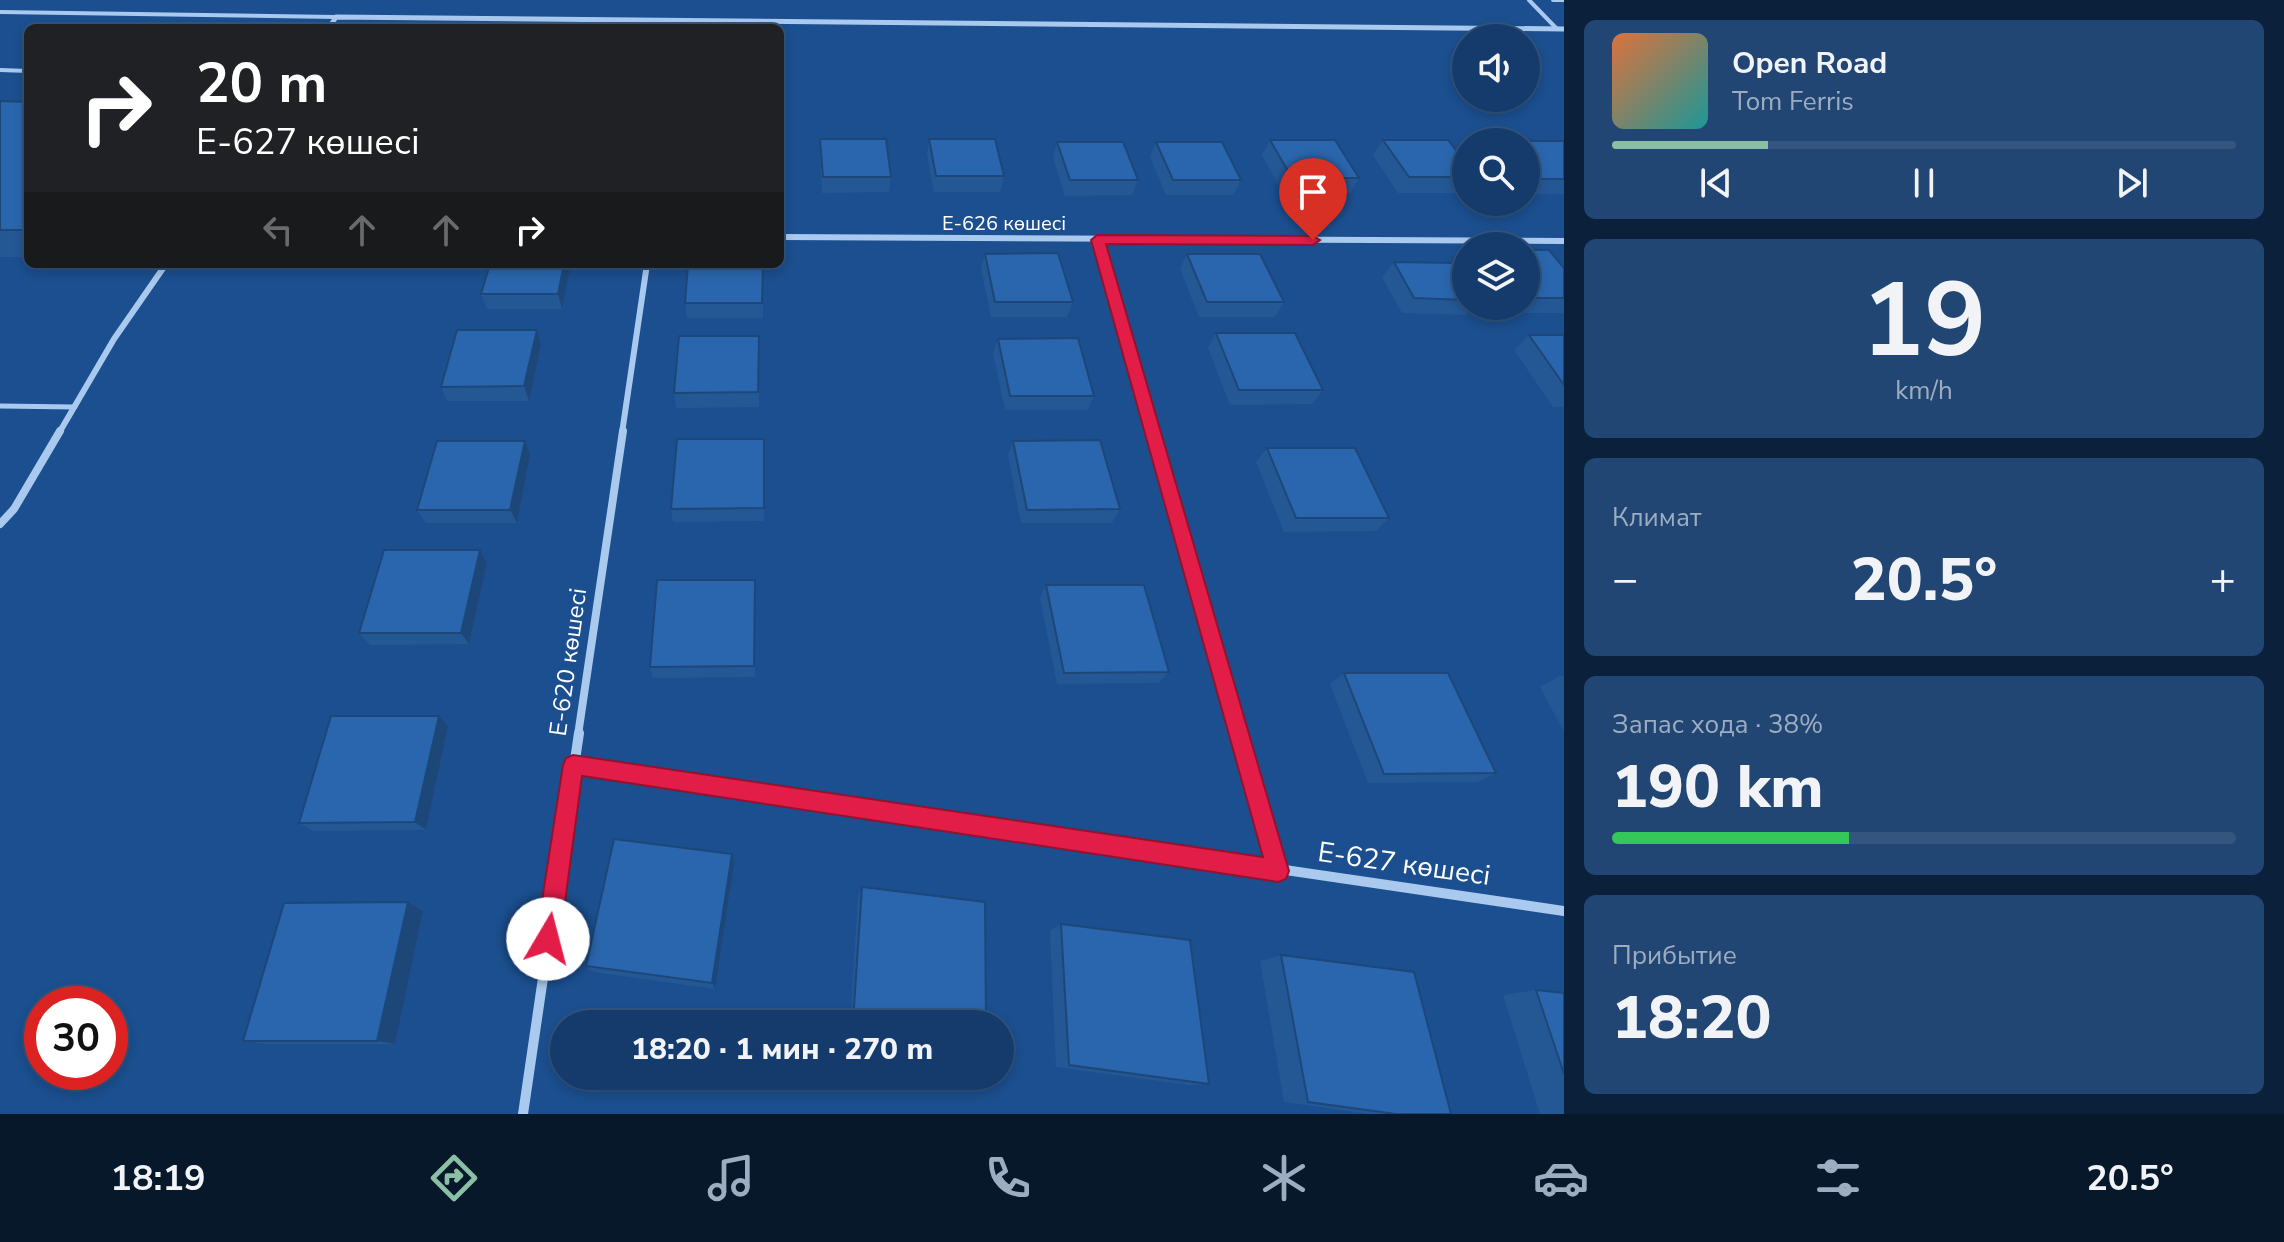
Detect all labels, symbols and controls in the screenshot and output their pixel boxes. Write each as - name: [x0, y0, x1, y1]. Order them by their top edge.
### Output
- map controls: [1452, 24, 1540, 320]
- button: sound: [1452, 24, 1540, 112]
- text: Open Road: [1732, 43, 1887, 84]
- text: 20 m: [196, 45, 327, 122]
- icon: right: [64, 56, 168, 160]
- text: Tom Ferris: [1732, 84, 1854, 119]
- text: Е-627 көшесі: [196, 118, 420, 167]
- button: search: [1452, 128, 1540, 216]
- pin: [1279, 158, 1347, 240]
- icon: previous: [1694, 161, 1738, 205]
- icon: pause: [1902, 161, 1946, 205]
- icon: next: [2110, 161, 2154, 205]
- icon: arrive: [1291, 170, 1335, 214]
- icon: left: [256, 208, 300, 252]
- icon: ahead: [340, 208, 384, 252]
- icon: ahead: [424, 208, 468, 252]
- icon: right: [508, 208, 552, 252]
- street label: Е-626 көшесі: [942, 210, 1066, 237]
- button: layers: [1452, 232, 1540, 320]
- text: 19: [1862, 250, 1986, 392]
- text: km/h: [1895, 373, 1953, 408]
- text: Климат: [1612, 500, 1701, 535]
- text: 20.5°: [1851, 539, 1997, 621]
- text: −: [1612, 550, 1638, 610]
- text: +: [2210, 550, 2236, 610]
- street label: Е-620 көшесі: [542, 586, 594, 738]
- text: Запас хода · 38%: [1612, 707, 1823, 742]
- text: 190 km: [1612, 746, 1824, 828]
- street label: Е-627 көшесі: [1315, 833, 1493, 895]
- position arrow: [506, 897, 590, 981]
- text: Прибытие: [1612, 938, 1737, 973]
- text: 18:20: [1612, 977, 1772, 1059]
- speed limit sign: 30: [24, 986, 128, 1090]
- text: 18:20 · 1 мин · 270 m: [631, 1029, 933, 1070]
- icon: directions: [426, 1150, 482, 1206]
- icon: music: [703, 1150, 759, 1206]
- icon: phone: [980, 1150, 1036, 1206]
- icon: climate: [1256, 1150, 1312, 1206]
- icon: car: [1533, 1150, 1589, 1206]
- icon: filters: [1810, 1150, 1866, 1206]
- text: 18:19: [110, 1154, 206, 1203]
- text: 20.5°: [2086, 1154, 2174, 1203]

